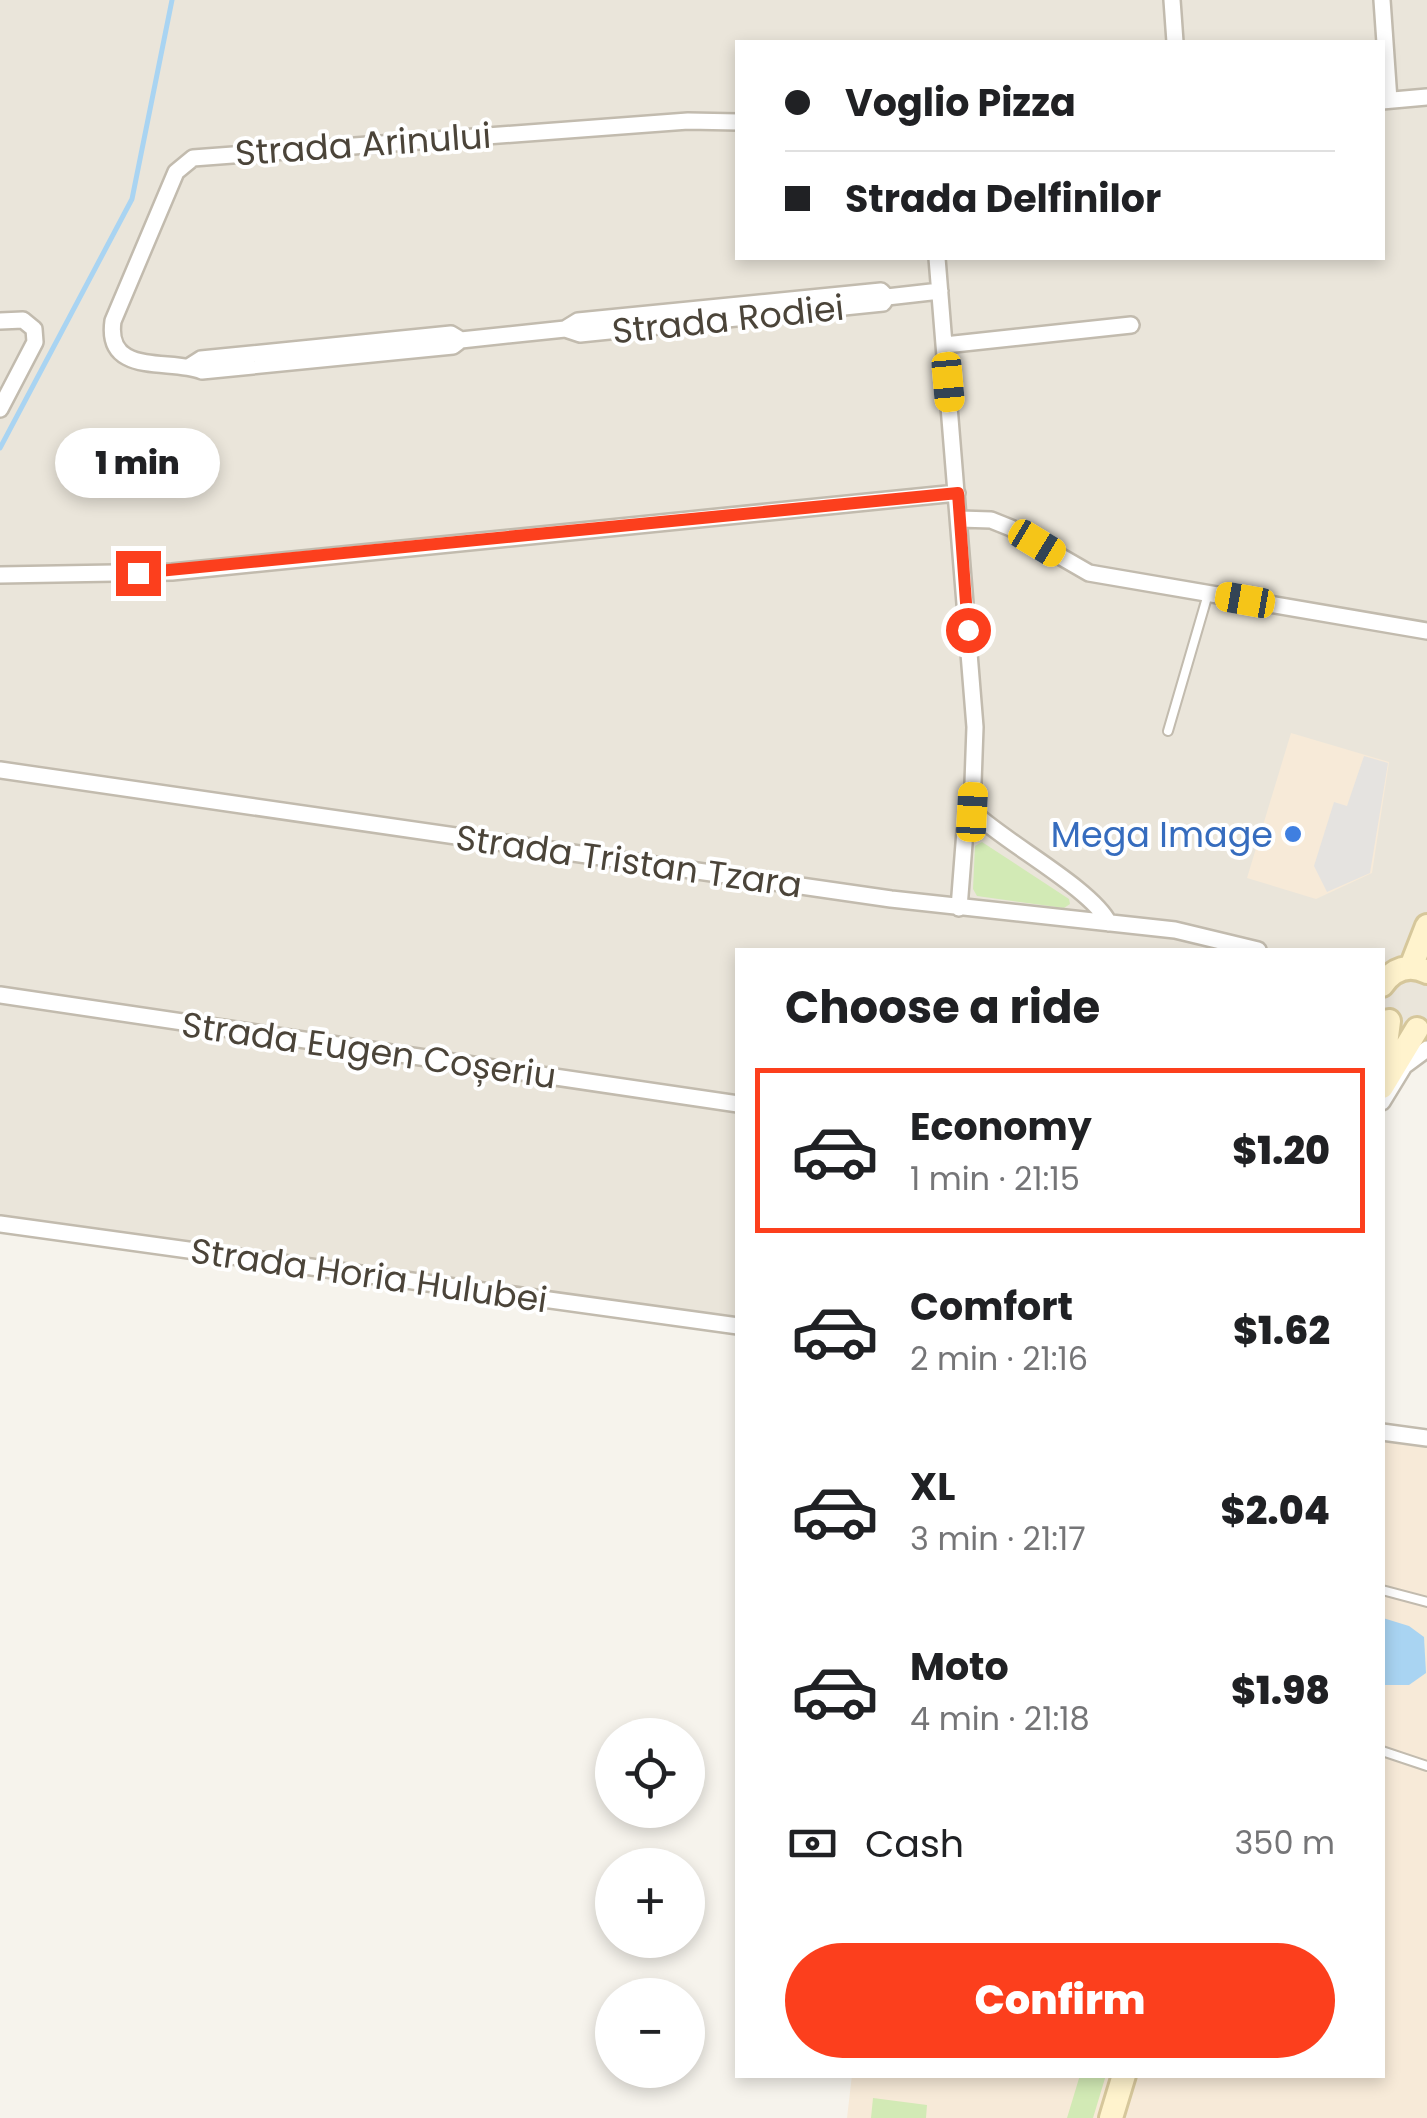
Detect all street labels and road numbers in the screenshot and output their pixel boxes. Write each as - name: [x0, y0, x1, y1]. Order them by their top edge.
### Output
- street label: Strada Arinului: [233, 111, 493, 177]
- street label: Strada Rodiei: [610, 282, 846, 356]
- street label: Strada Tristan Tzara: [453, 812, 805, 910]
- street label: Strada Eugen Coșeriu: [179, 999, 559, 1101]
- street label: Strada Horia Hulubei: [188, 1226, 550, 1324]

